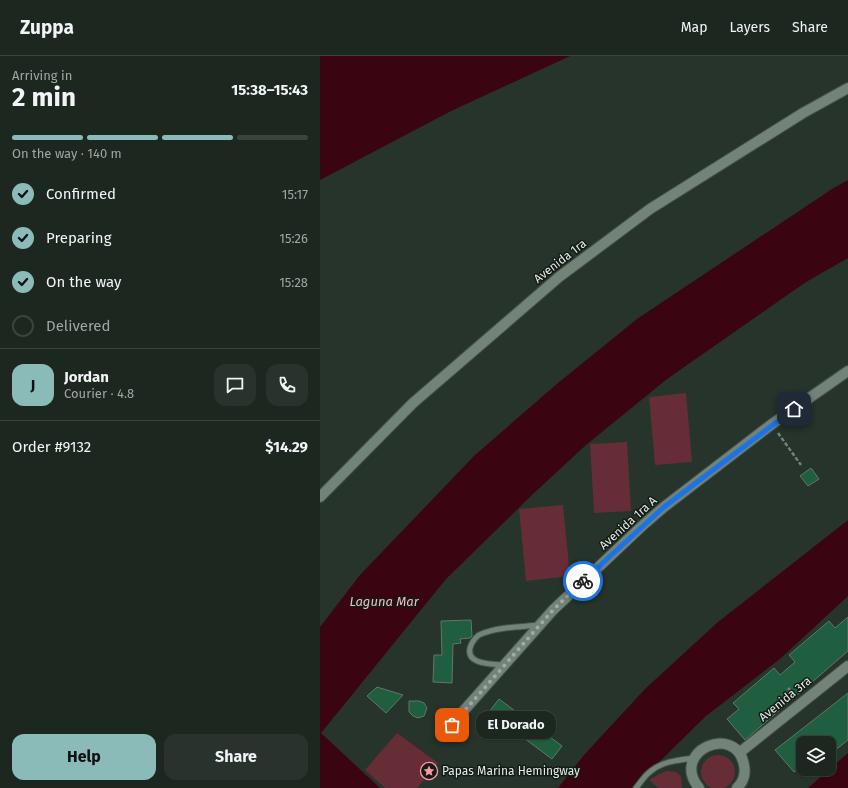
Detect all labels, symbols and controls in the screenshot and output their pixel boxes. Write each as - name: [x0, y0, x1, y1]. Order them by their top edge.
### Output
- text: Zuppa: [20, 16, 74, 39]
- text: Map: [681, 19, 707, 36]
- text: Layers: [729, 19, 770, 36]
- text: Share: [792, 19, 828, 36]
- text: Arriving in: [12, 68, 72, 83]
- text: 15:38–15:43: [231, 81, 308, 99]
- text: 2 min: [12, 82, 76, 113]
- text: On the way · 140 m: [12, 146, 122, 161]
- icon: check: [12, 183, 34, 205]
- text: Confirmed: [46, 185, 116, 203]
- text: 15:17: [282, 187, 308, 202]
- icon: check: [12, 227, 34, 249]
- text: Preparing: [46, 229, 111, 247]
- text: 15:26: [279, 231, 308, 246]
- street label: Avenida 1ra: [531, 236, 589, 286]
- icon: check: [12, 271, 34, 293]
- text: On the way: [46, 273, 121, 291]
- text: 15:28: [279, 275, 308, 290]
- text: Delivered: [46, 317, 110, 335]
- button: chat: [214, 364, 256, 406]
- button: phone: [266, 364, 308, 406]
- text: Jordan: [64, 368, 109, 386]
- text: J: [31, 376, 35, 394]
- text: Courier · 4.8: [64, 386, 134, 401]
- pin: [777, 392, 811, 426]
- icon: home: [783, 398, 805, 420]
- text: Order #9132: [12, 438, 91, 456]
- text: $14.29: [265, 438, 308, 456]
- street label: Avenida 1ra A: [596, 493, 660, 552]
- courier: [563, 561, 603, 601]
- icon: bike: [572, 570, 594, 592]
- water label: Laguna Mar: [349, 594, 420, 609]
- street label: Avenida 3ra: [756, 674, 814, 724]
- pin: [435, 708, 469, 742]
- callout: El Dorado: [476, 711, 556, 739]
- icon: bag: [441, 714, 463, 736]
- text: El Dorado: [488, 717, 545, 732]
- button: Help: [12, 734, 156, 780]
- button: Share: [164, 734, 308, 780]
- map controls: [796, 736, 836, 776]
- button: layers: [796, 736, 836, 776]
- place icon: Papas Marina Hemingway: [419, 761, 439, 781]
- place label: Papas Marina Hemingway: [442, 764, 580, 778]

